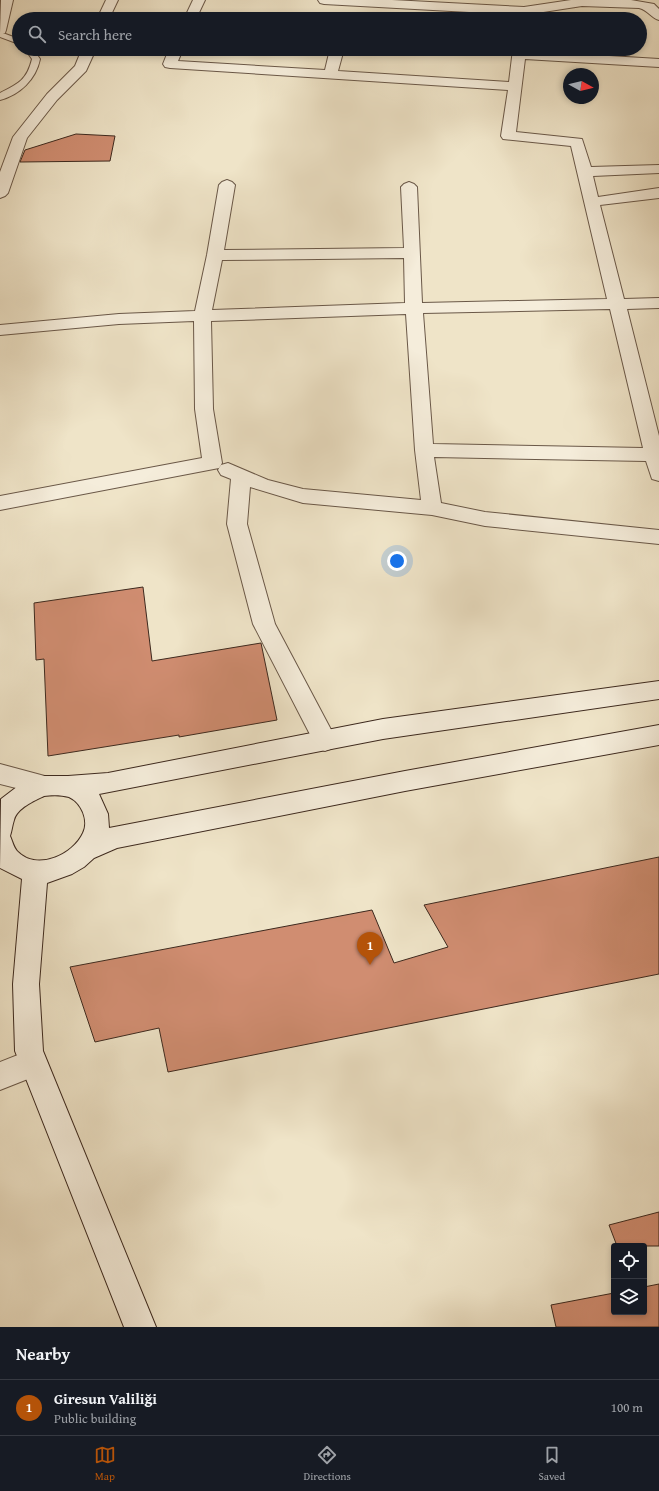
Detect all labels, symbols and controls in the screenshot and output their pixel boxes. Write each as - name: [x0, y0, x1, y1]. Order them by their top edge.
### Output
- search box: [12, 12, 647, 56]
- icon: search: [26, 23, 48, 45]
- text: Search here: [58, 24, 132, 45]
- north arrow: [563, 68, 599, 104]
- your location: [387, 551, 407, 571]
- pin: 1: [357, 932, 383, 965]
- map controls: [611, 1243, 647, 1315]
- button: locate: [611, 1243, 647, 1279]
- button: layers: [611, 1279, 647, 1315]
- text: Nearby: [16, 1341, 70, 1366]
- text: Giresun Valiliği: [54, 1388, 157, 1409]
- text: 1: [26, 1398, 32, 1417]
- text: 100 m: [611, 1398, 643, 1417]
- text: Public building: [54, 1409, 136, 1428]
- tab: Map: [94, 1444, 116, 1484]
- tab: Directions: [304, 1444, 351, 1484]
- tab: Saved: [538, 1444, 565, 1484]

